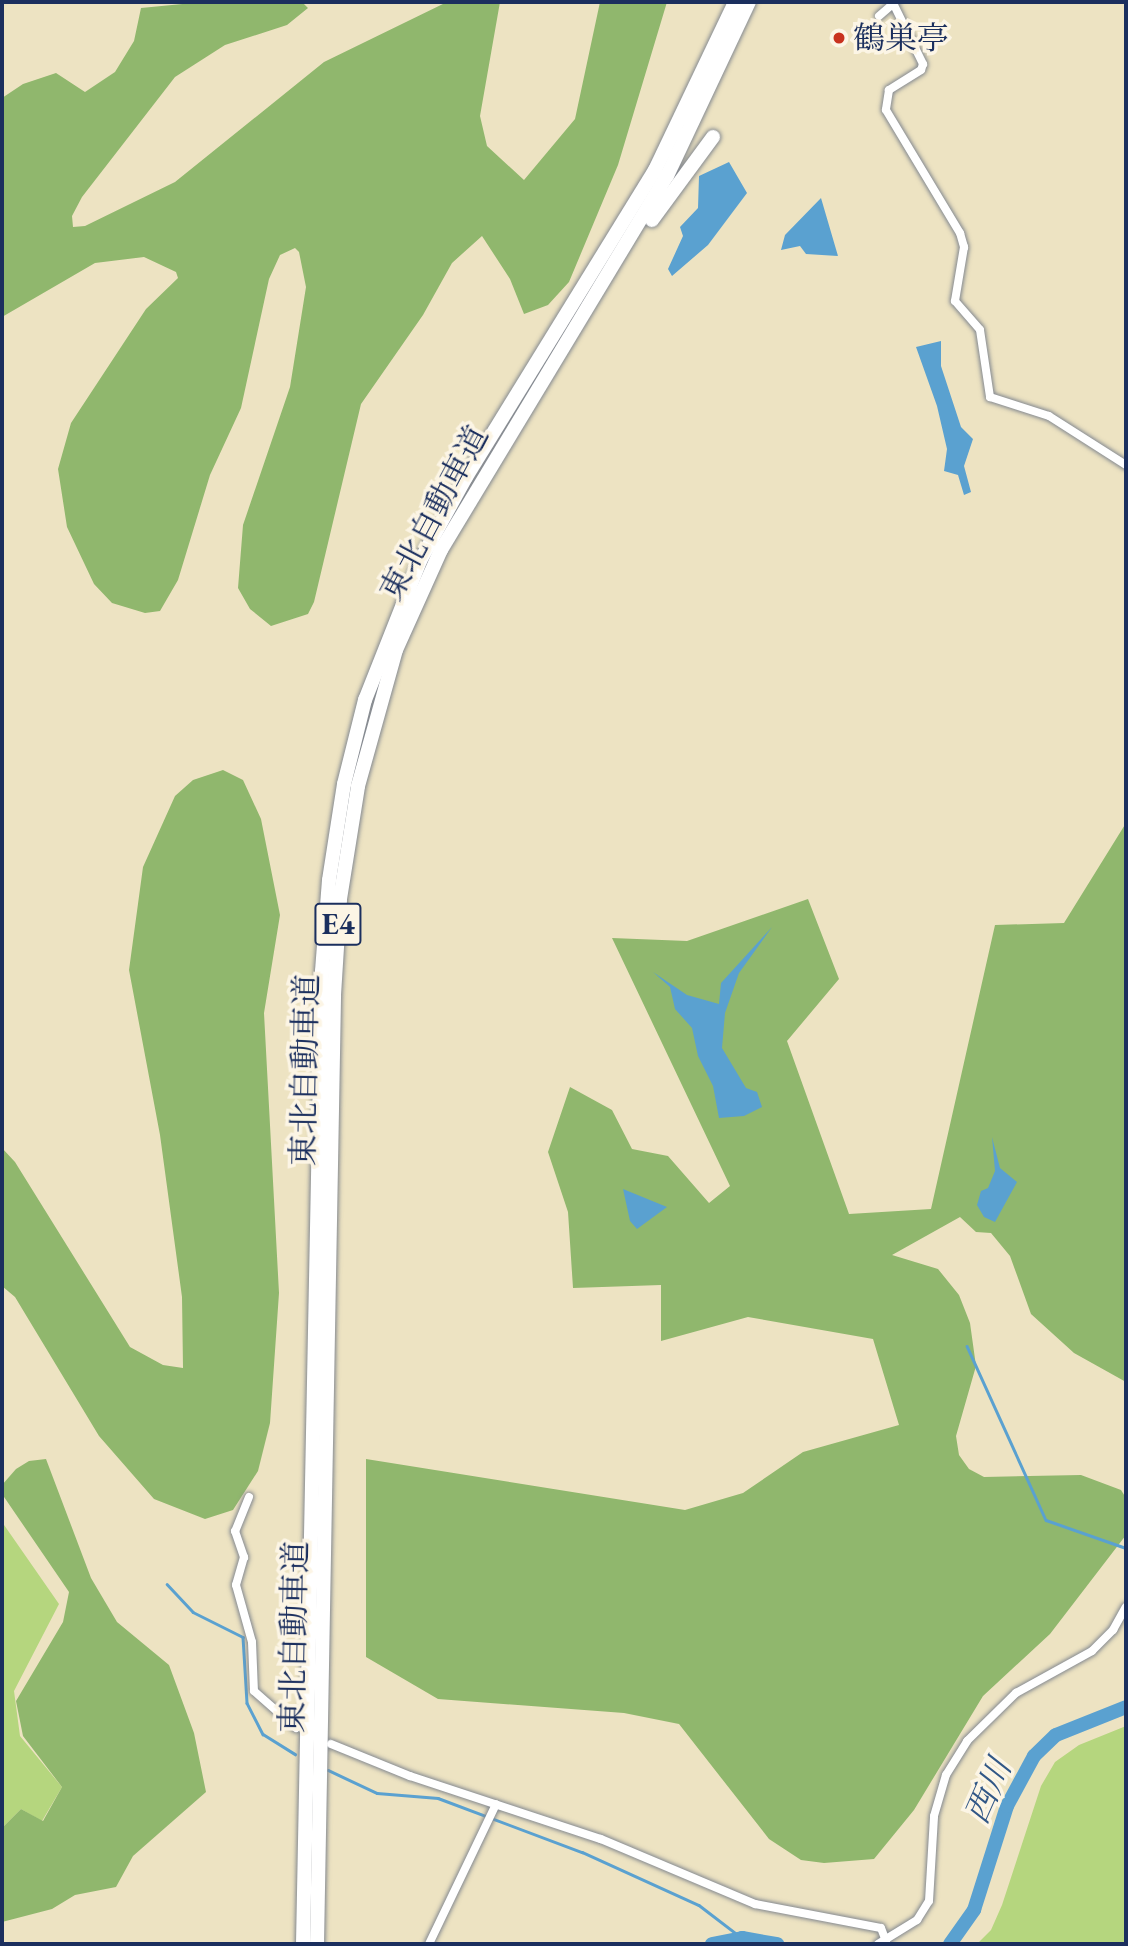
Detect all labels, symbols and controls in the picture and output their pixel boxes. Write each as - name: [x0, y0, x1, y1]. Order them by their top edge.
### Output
- place label: 鶴巣亭: [853, 19, 949, 57]
- marker: 鶴巣亭: [831, 30, 847, 46]
- street label: 東北自動車道: [372, 419, 496, 607]
- road number: E4: [314, 898, 362, 950]
- street label: 東北自動車道: [284, 974, 326, 1166]
- street label: 東北自動車道: [273, 1541, 315, 1733]
- water label: 西川: [956, 1753, 1020, 1829]

